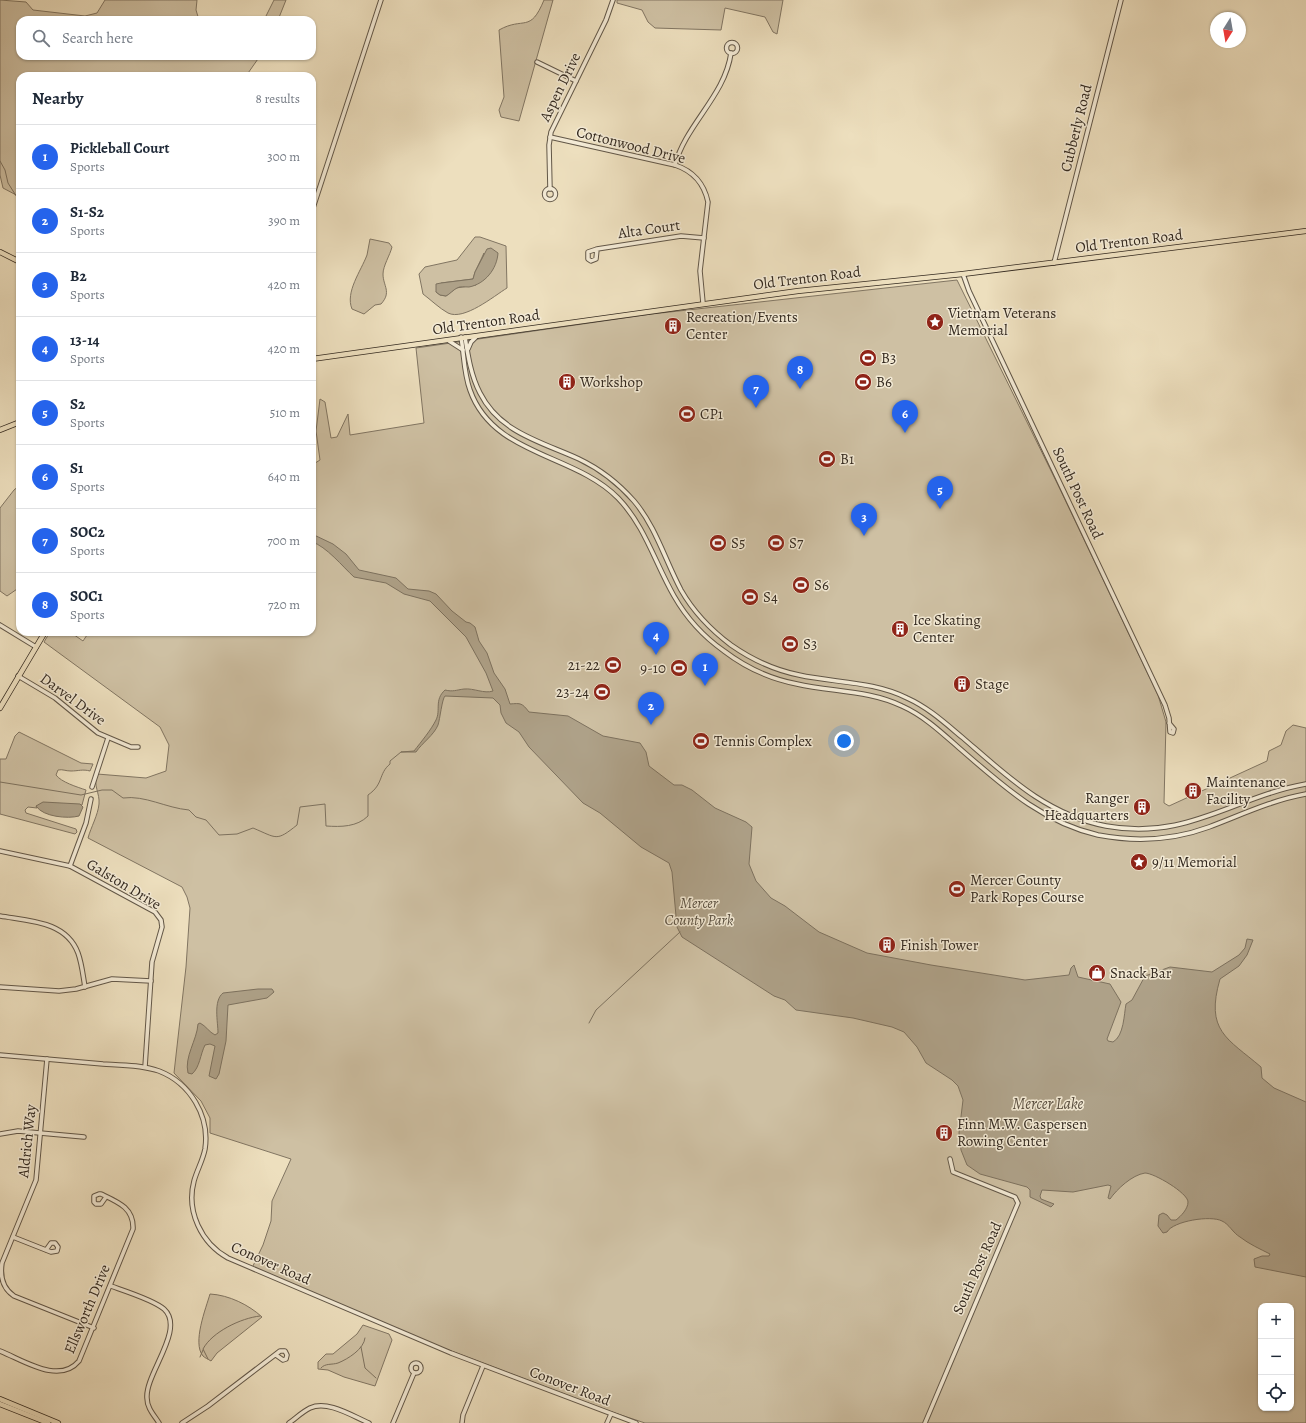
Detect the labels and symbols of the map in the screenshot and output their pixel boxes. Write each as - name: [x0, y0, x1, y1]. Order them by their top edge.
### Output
- north arrow: [1210, 12, 1246, 48]
- street label: Aspen Drive: [534, 49, 585, 126]
- street label: Cubberly Road: [1055, 81, 1097, 174]
- street label: Cottonwood Drive: [574, 122, 688, 168]
- street label: Alta Court: [616, 215, 681, 243]
- street label: Old Trenton Road: [1074, 224, 1185, 258]
- street label: Old Trenton Road: [752, 261, 863, 295]
- place label: Vietnam Veterans Memorial: [947, 303, 1056, 340]
- street label: Old Trenton Road: [431, 304, 542, 339]
- place label: Recreation/Events Center: [686, 307, 798, 344]
- place icon: Vietnam Veterans Memorial: [925, 312, 945, 332]
- building icon: Recreation/Events Center: [663, 316, 683, 336]
- sports icon: B3: [858, 348, 878, 368]
- place label: B3: [881, 348, 896, 368]
- pin: 8: [787, 356, 813, 389]
- building icon: Workshop: [557, 372, 577, 392]
- place label: Workshop: [579, 372, 643, 392]
- sports icon: B6: [853, 372, 873, 392]
- place label: B6: [876, 372, 892, 392]
- pin: 7: [743, 375, 769, 408]
- pin: 6: [892, 400, 918, 433]
- sports icon: CP1: [677, 404, 697, 424]
- place label: CP1: [700, 404, 723, 424]
- street label: South Post Road: [1048, 444, 1108, 543]
- sports icon: B1: [817, 449, 837, 469]
- place label: B1: [840, 449, 854, 469]
- pin: 5: [927, 476, 953, 509]
- pin: 3: [851, 503, 877, 536]
- sports icon: S5: [708, 533, 728, 553]
- place label: S5: [731, 533, 745, 553]
- sports icon: S7: [766, 533, 786, 553]
- place label: S7: [789, 533, 804, 553]
- sports icon: S6: [791, 575, 811, 595]
- place label: S6: [814, 575, 829, 595]
- sports icon: S4: [740, 587, 760, 607]
- place label: S4: [763, 587, 778, 607]
- place label: Ice Skating Center: [913, 610, 981, 647]
- building icon: Ice Skating Center: [890, 619, 910, 639]
- pin: 4: [643, 622, 669, 655]
- sports icon: S3: [780, 634, 800, 654]
- place label: S3: [803, 634, 817, 654]
- pin: 1: [692, 653, 718, 686]
- place label: 21-22: [568, 655, 600, 675]
- sports icon: 21-22: [603, 655, 623, 675]
- place label: 9-10: [640, 658, 666, 678]
- sports icon: 9-10: [669, 658, 689, 678]
- street label: Darvel Drive: [36, 668, 110, 730]
- building icon: Stage: [952, 674, 972, 694]
- place label: Stage: [975, 674, 1009, 694]
- place label: 23-24: [556, 682, 589, 702]
- sports icon: 23-24: [592, 682, 612, 702]
- pin: 2: [638, 692, 664, 725]
- sports icon: Tennis Complex: [691, 731, 711, 751]
- place label: Tennis Complex: [714, 731, 812, 751]
- your location: [834, 731, 854, 751]
- place label: Maintenance Facility: [1206, 772, 1286, 809]
- building icon: Maintenance Facility: [1183, 781, 1203, 801]
- place label: Ranger Headquarters: [1044, 788, 1129, 825]
- building icon: Ranger Headquarters: [1132, 797, 1152, 817]
- place icon: 9/11 Memorial: [1129, 852, 1149, 872]
- place label: 9/11 Memorial: [1152, 852, 1237, 872]
- street label: Galston Drive: [83, 854, 165, 914]
- place label: Mercer County Park Ropes Course: [970, 870, 1084, 907]
- sports icon: Mercer County Park Ropes Course: [947, 879, 967, 899]
- park label: Mercer County Park: [665, 893, 734, 930]
- building icon: Finish Tower: [877, 935, 897, 955]
- place label: Finish Tower: [900, 935, 979, 955]
- shop icon: Snack Bar: [1087, 963, 1107, 983]
- place label: Snack Bar: [1110, 963, 1172, 983]
- water label: Mercer Lake: [1013, 1093, 1084, 1115]
- street label: Aldrich Way: [13, 1103, 41, 1180]
- place label: Finn M.W. Caspersen Rowing Center: [957, 1114, 1087, 1151]
- building icon: Finn M.W. Caspersen Rowing Center: [934, 1123, 954, 1143]
- street label: South Post Road: [948, 1218, 1007, 1317]
- street label: Conover Road: [228, 1237, 315, 1290]
- street label: Ellsworth Drive: [59, 1261, 115, 1357]
- street label: Conover Road: [527, 1361, 614, 1411]

